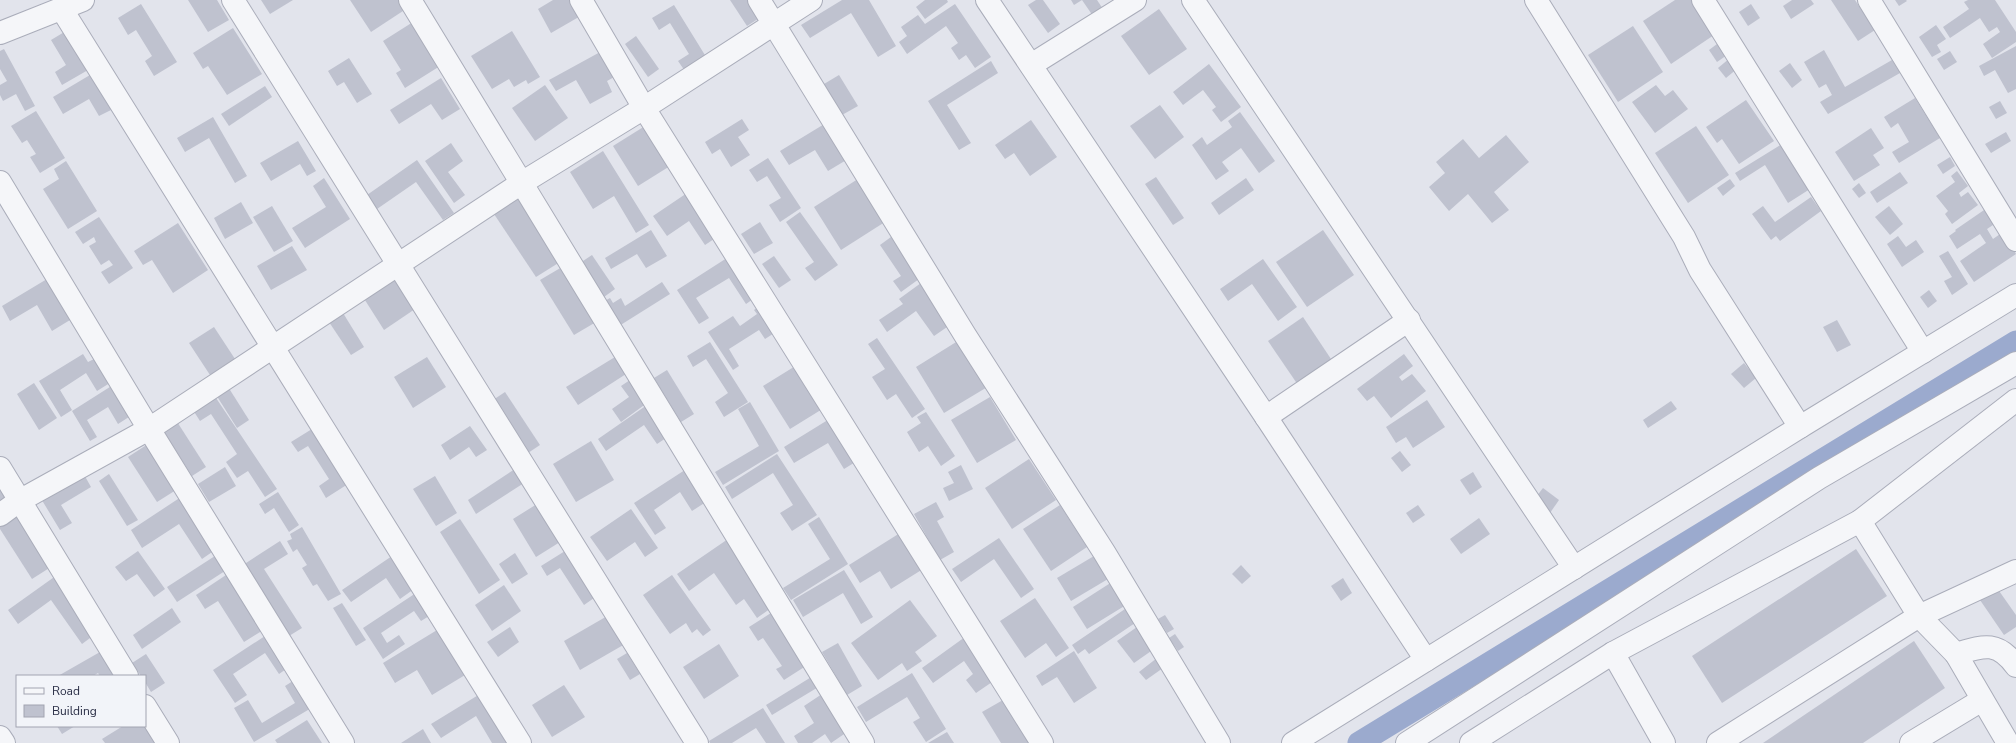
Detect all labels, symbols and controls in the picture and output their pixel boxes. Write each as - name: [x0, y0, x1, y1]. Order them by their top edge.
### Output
- legend: [16, 675, 146, 727]
- text: Road: [52, 683, 80, 699]
- text: Building: [52, 703, 97, 719]

